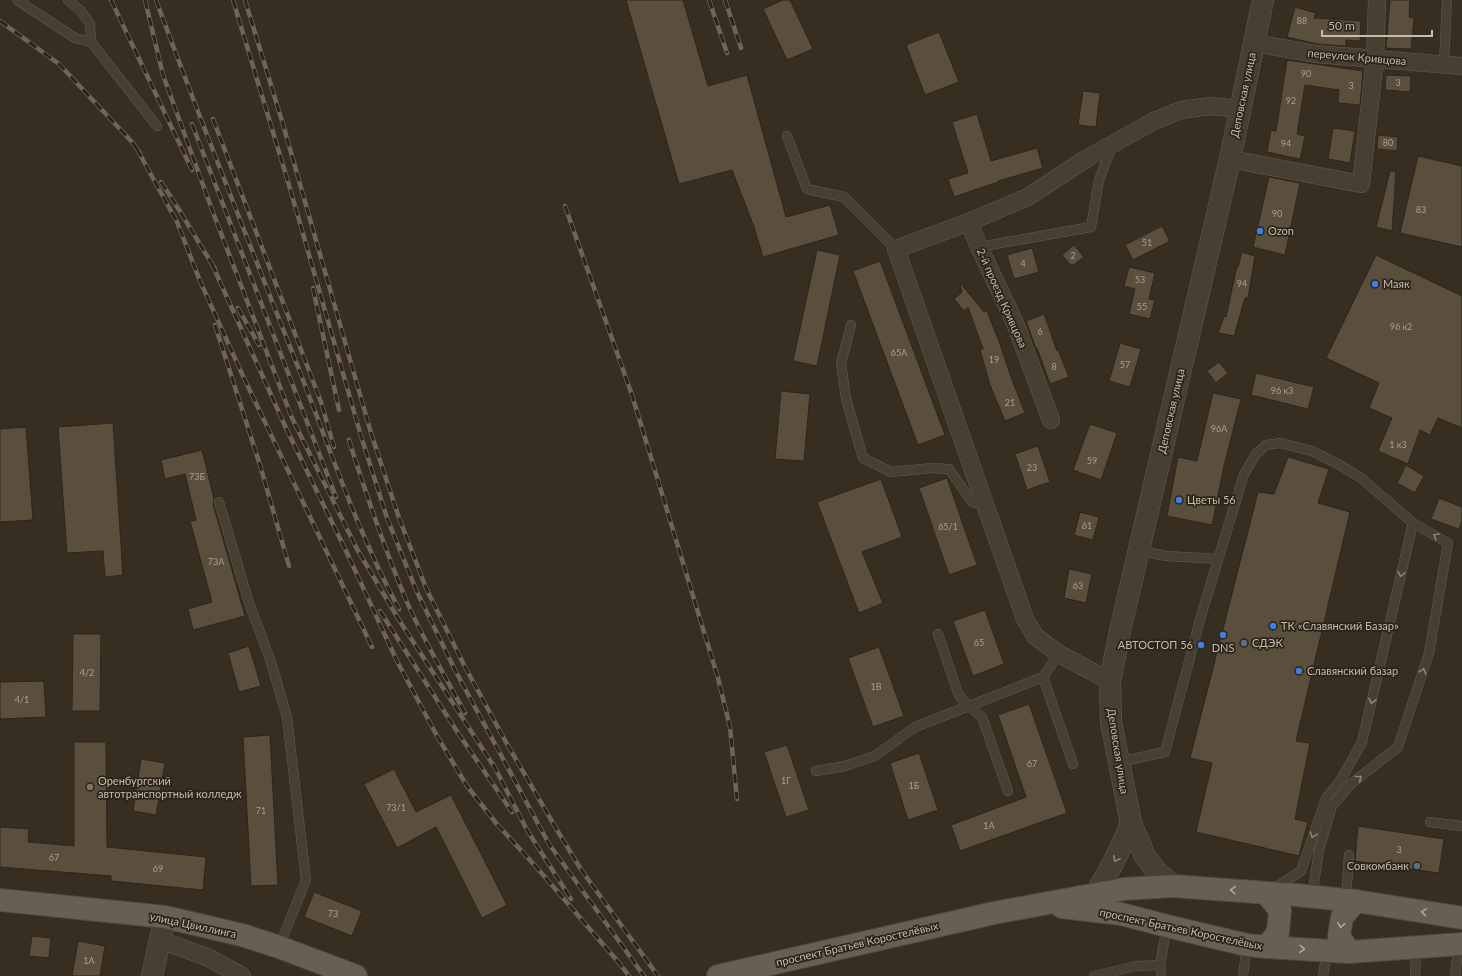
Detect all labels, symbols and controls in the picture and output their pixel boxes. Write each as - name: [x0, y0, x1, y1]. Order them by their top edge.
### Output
- scale bar: [1322, 12, 1432, 38]
- house number: 88: [1297, 15, 1307, 26]
- text: 50 m: [1328, 18, 1355, 33]
- street label: переулок Кривцова: [1307, 46, 1407, 67]
- street label: Деповская улица: [1227, 51, 1258, 139]
- house number: 90: [1301, 68, 1311, 79]
- house number: 3: [1395, 77, 1401, 88]
- house number: 3: [1348, 80, 1354, 91]
- house number: 92: [1286, 95, 1296, 106]
- house number: 80: [1383, 137, 1393, 148]
- house number: 94: [1281, 138, 1291, 149]
- house number: 83: [1416, 204, 1426, 215]
- house number: 90: [1272, 208, 1282, 219]
- place label: Ozon: [1268, 224, 1294, 237]
- marker: Ozon: [1255, 226, 1265, 236]
- house number: 51: [1142, 237, 1152, 248]
- street label: 2-й проезд Кривцова: [975, 246, 1030, 350]
- house number: 2: [1070, 250, 1076, 261]
- house number: 4: [1020, 258, 1026, 269]
- house number: 53: [1135, 274, 1145, 285]
- place label: Маяк: [1383, 277, 1410, 290]
- house number: 94: [1237, 278, 1247, 289]
- marker: Маяк: [1370, 279, 1380, 289]
- house number: 55: [1137, 301, 1147, 312]
- house number: 96 к2: [1390, 321, 1412, 332]
- house number: 6: [1037, 326, 1043, 337]
- house number: 65А: [891, 347, 908, 358]
- house number: 19: [989, 354, 999, 365]
- house number: 57: [1120, 359, 1130, 370]
- house number: 8: [1051, 361, 1057, 372]
- street label: Деповская улица: [1154, 367, 1187, 455]
- house number: 96 к3: [1271, 385, 1293, 396]
- house number: 21: [1005, 397, 1015, 408]
- house number: 96А: [1211, 423, 1228, 434]
- house number: 1 к3: [1389, 439, 1407, 450]
- house number: 59: [1087, 455, 1097, 466]
- house number: 23: [1027, 462, 1037, 473]
- house number: 73Б: [189, 471, 205, 482]
- place label: Цветы 56: [1187, 493, 1236, 506]
- marker: Цветы 56: [1174, 495, 1184, 505]
- house number: 61: [1082, 520, 1092, 531]
- house number: 65/1: [938, 521, 958, 532]
- one-way arrow: [1433, 534, 1440, 541]
- house number: 73А: [208, 556, 225, 567]
- one-way arrow: [1397, 571, 1405, 577]
- house number: 63: [1073, 580, 1083, 591]
- place label: ТК «Славянский Базар»: [1281, 619, 1399, 632]
- marker: ТК «Славянский Базар»: [1268, 621, 1278, 631]
- marker: DNS: [1218, 630, 1228, 640]
- place label: СДЭК: [1252, 636, 1283, 649]
- house number: 65: [974, 637, 984, 648]
- place label: АВТОСТОП 56: [1118, 638, 1193, 651]
- marker: СДЭК: [1239, 638, 1249, 648]
- marker: АВТОСТОП 56: [1196, 640, 1206, 650]
- place label: DNS: [1212, 641, 1234, 654]
- place label: Славянский базар: [1307, 664, 1398, 677]
- marker: Славянский базар: [1294, 666, 1304, 676]
- house number: 4/2: [80, 667, 94, 678]
- one-way arrow: [1418, 668, 1427, 675]
- house number: 1В: [870, 681, 882, 692]
- house number: 4/1: [15, 694, 29, 705]
- one-way arrow: [1368, 698, 1376, 704]
- street label: Деповская улица: [1105, 707, 1132, 795]
- house number: 67: [1027, 758, 1037, 769]
- place label: Оренбургский автотранспортный колледж: [98, 774, 242, 800]
- house number: 1Г: [781, 775, 791, 786]
- one-way arrow: [1354, 776, 1361, 783]
- house number: 1Б: [909, 780, 920, 791]
- marker: Оренбургский автотранспортный колледж: [85, 782, 95, 792]
- house number: 73/1: [386, 802, 406, 813]
- house number: 71: [256, 805, 266, 816]
- house number: 1А: [983, 820, 996, 831]
- one-way arrow: [1310, 831, 1318, 838]
- house number: 3: [1396, 844, 1402, 855]
- house number: 67: [49, 852, 59, 863]
- one-way arrow: [1113, 855, 1121, 862]
- place label: Совкомбанк: [1347, 859, 1409, 872]
- marker: Совкомбанк: [1412, 861, 1422, 871]
- house number: 69: [153, 863, 163, 874]
- one-way arrow: [1230, 886, 1236, 895]
- street label: проспект Братьев Коростелёвых: [1098, 905, 1264, 952]
- house number: 73: [328, 908, 338, 919]
- one-way arrow: [1420, 908, 1427, 917]
- street label: улица Цвиллинга: [148, 909, 238, 940]
- street label: проспект Братьев Коростелёвых: [774, 918, 940, 969]
- one-way arrow: [1337, 922, 1346, 929]
- one-way arrow: [1299, 945, 1305, 953]
- house number: 1А: [83, 955, 96, 966]

